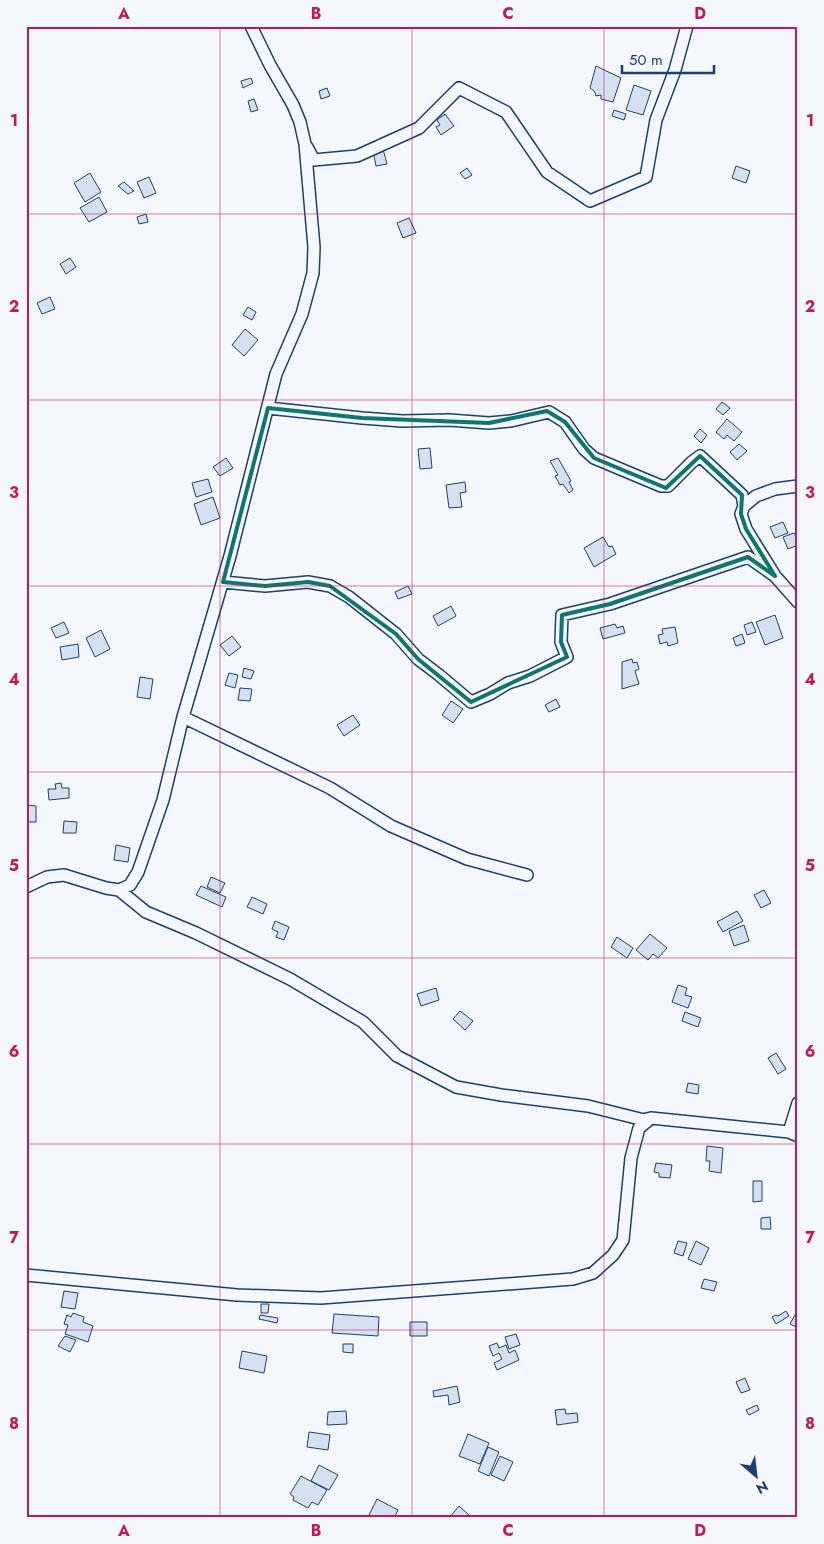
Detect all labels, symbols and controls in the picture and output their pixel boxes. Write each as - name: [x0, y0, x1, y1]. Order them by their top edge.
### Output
- text: A: [117, 2, 130, 25]
- text: B: [311, 2, 321, 25]
- text: C: [502, 2, 514, 25]
- text: D: [694, 2, 706, 25]
- scale bar: [622, 42, 714, 74]
- text: 50 m: [629, 49, 663, 71]
- text: 1: [10, 109, 18, 132]
- text: 1: [806, 109, 814, 132]
- text: 2: [9, 295, 19, 318]
- text: 2: [805, 295, 815, 318]
- text: 3: [9, 481, 19, 504]
- text: 3: [805, 481, 815, 504]
- text: 4: [8, 668, 20, 691]
- text: 4: [804, 668, 816, 691]
- text: 5: [9, 854, 19, 877]
- text: 5: [805, 854, 815, 877]
- text: 6: [9, 1040, 19, 1063]
- text: 6: [805, 1040, 815, 1063]
- text: 7: [9, 1226, 19, 1249]
- text: 7: [805, 1226, 815, 1249]
- text: 8: [9, 1412, 19, 1435]
- text: 8: [805, 1412, 815, 1435]
- north arrow: [732, 1452, 782, 1502]
- text: N: [752, 1476, 772, 1499]
- text: A: [117, 1519, 130, 1542]
- text: B: [311, 1519, 321, 1542]
- text: C: [502, 1519, 514, 1542]
- text: D: [694, 1519, 706, 1542]

